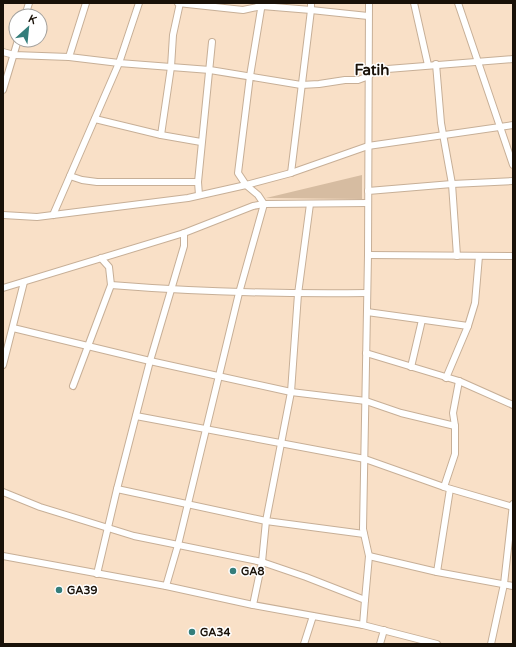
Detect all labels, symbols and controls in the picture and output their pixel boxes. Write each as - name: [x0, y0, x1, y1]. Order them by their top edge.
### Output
- north arrow: [8, 8, 48, 48]
- text: K: [26, 12, 39, 27]
- district label: Fatih: [355, 61, 389, 79]
- place label: GA8: [241, 565, 265, 578]
- marker: GA8: [228, 566, 238, 576]
- place label: GA39: [67, 584, 97, 597]
- marker: GA39: [54, 585, 64, 595]
- place label: GA34: [200, 626, 230, 639]
- marker: GA34: [187, 627, 197, 637]

